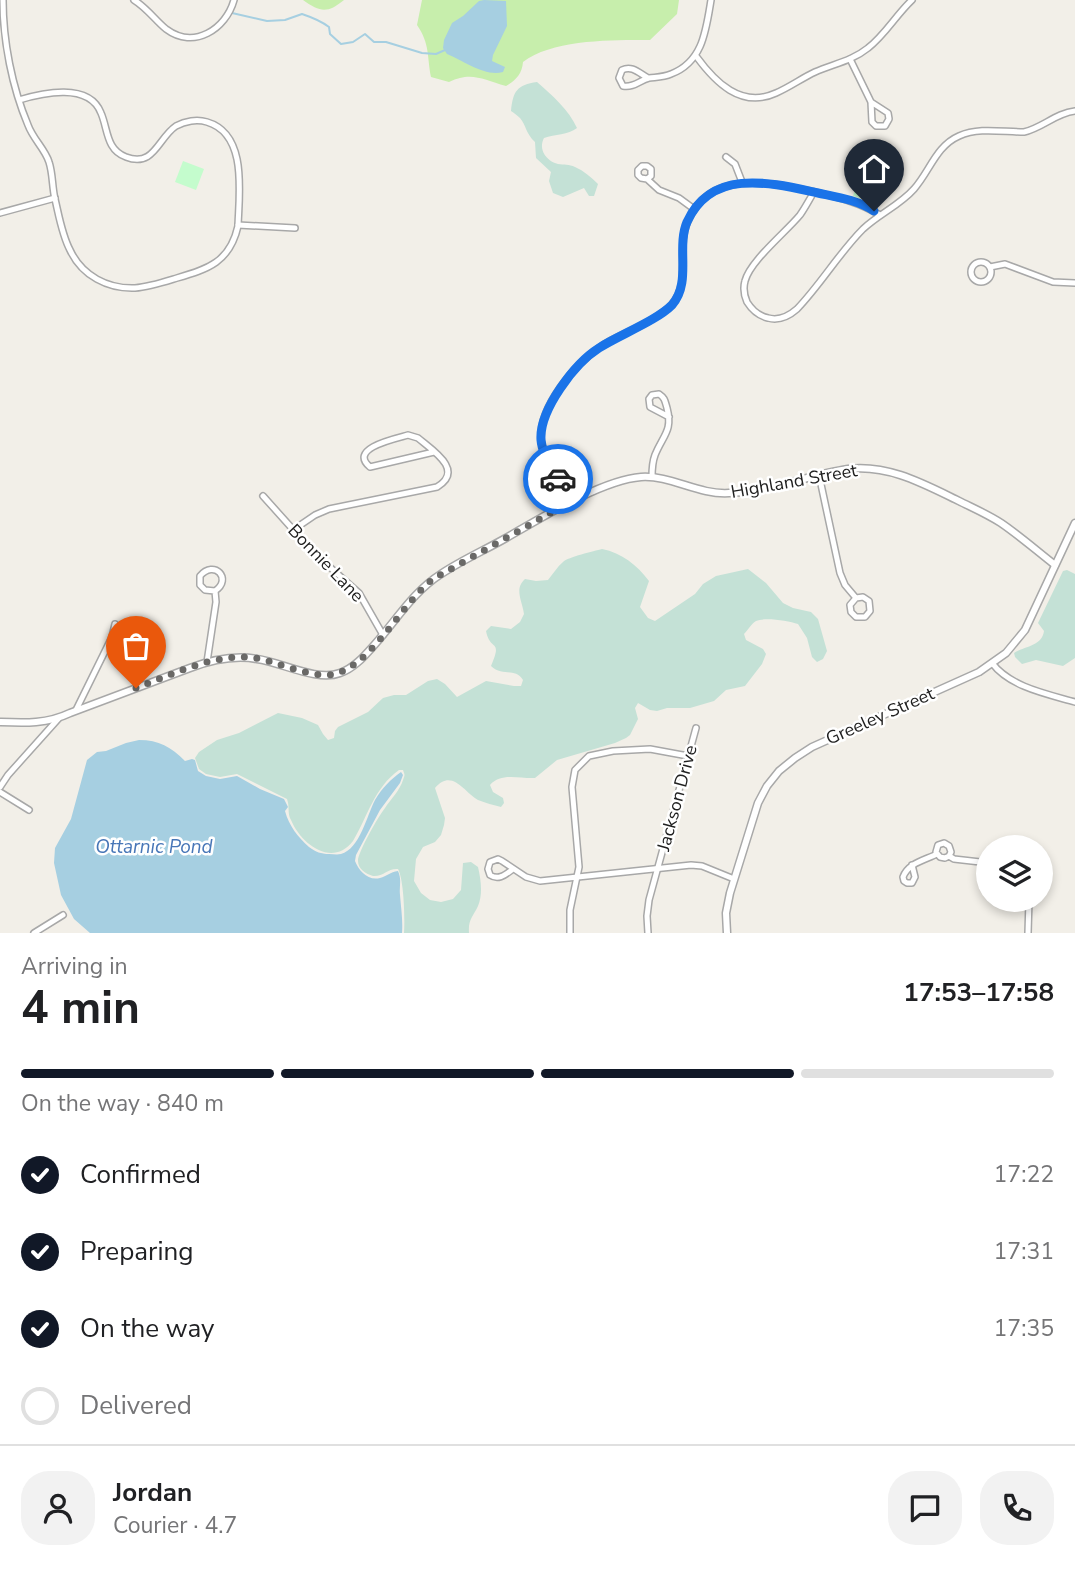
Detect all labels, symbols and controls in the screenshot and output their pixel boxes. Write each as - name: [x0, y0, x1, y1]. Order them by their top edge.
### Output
- pin: [844, 139, 904, 211]
- icon: home: [855, 150, 893, 188]
- courier: [523, 444, 593, 514]
- street label: Highland Street: [729, 458, 860, 504]
- icon: car: [539, 460, 577, 498]
- street label: Bonnie Lane: [283, 519, 369, 607]
- pin: [106, 616, 166, 688]
- icon: bag: [117, 627, 155, 665]
- street label: Greeley Street: [822, 681, 939, 751]
- street label: Jackson Drive: [651, 742, 703, 855]
- water label: Ottarnic Pond: [95, 834, 214, 860]
- map controls: [976, 835, 1053, 912]
- button: layers: [976, 835, 1053, 912]
- text: Arriving in: [21, 951, 128, 982]
- text: 17:53–17:58: [903, 975, 1054, 1010]
- text: 4 min: [21, 976, 140, 1039]
- text: On the way · 840 m: [21, 1088, 224, 1119]
- icon: check: [21, 1156, 59, 1194]
- text: Confirmed: [80, 1157, 201, 1192]
- text: 17:22: [994, 1159, 1054, 1190]
- icon: check: [21, 1233, 59, 1271]
- text: Preparing: [80, 1234, 193, 1269]
- text: 17:31: [994, 1236, 1054, 1267]
- icon: check: [21, 1310, 59, 1348]
- text: On the way: [80, 1311, 214, 1346]
- text: 17:35: [994, 1313, 1054, 1344]
- text: Delivered: [80, 1388, 192, 1423]
- button: person: [21, 1471, 95, 1545]
- button: chat: [888, 1471, 962, 1545]
- button: phone: [980, 1471, 1054, 1545]
- text: Jordan: [113, 1475, 192, 1510]
- text: Courier · 4.7: [113, 1510, 237, 1541]

